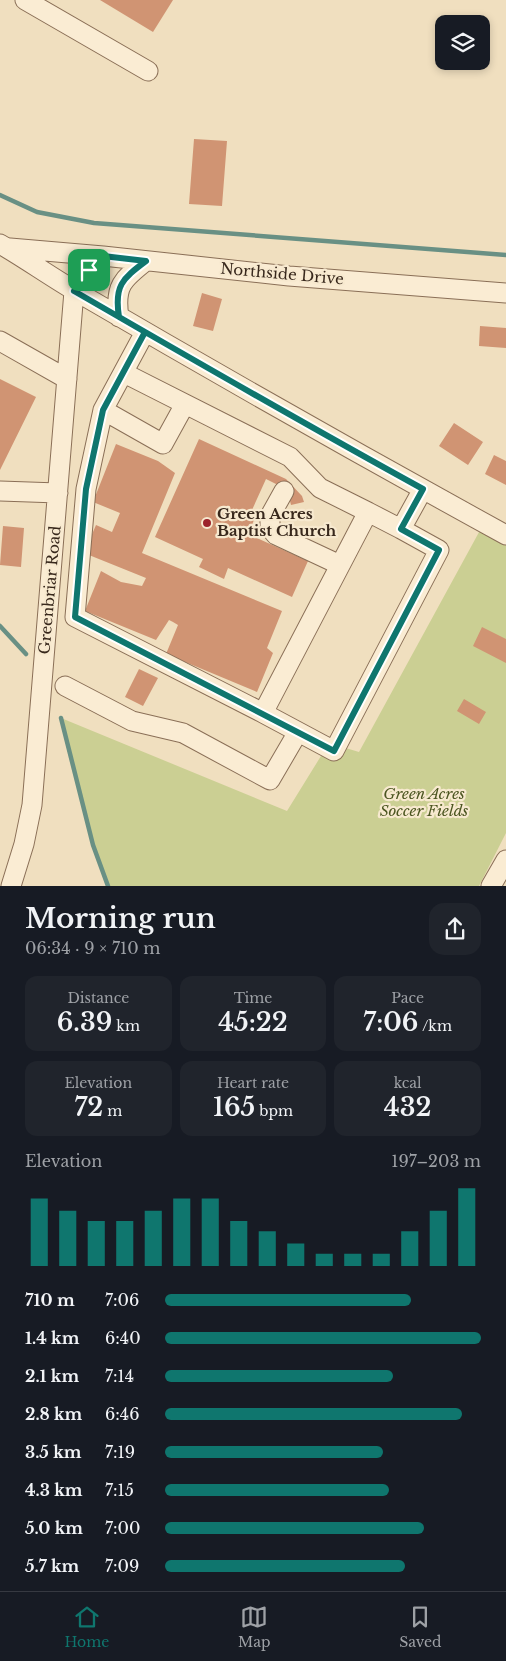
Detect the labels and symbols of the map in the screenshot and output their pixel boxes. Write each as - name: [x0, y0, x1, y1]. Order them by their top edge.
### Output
- pin: [68, 249, 110, 291]
- street label: Northside Drive: [220, 259, 345, 288]
- place label: Green Acres Baptist Church: [217, 504, 336, 540]
- marker: Green Acres Baptist Church: [201, 517, 213, 529]
- street label: Greenbriar Road: [34, 525, 65, 655]
- park label: Green Acres Soccer Fields: [380, 784, 469, 820]

